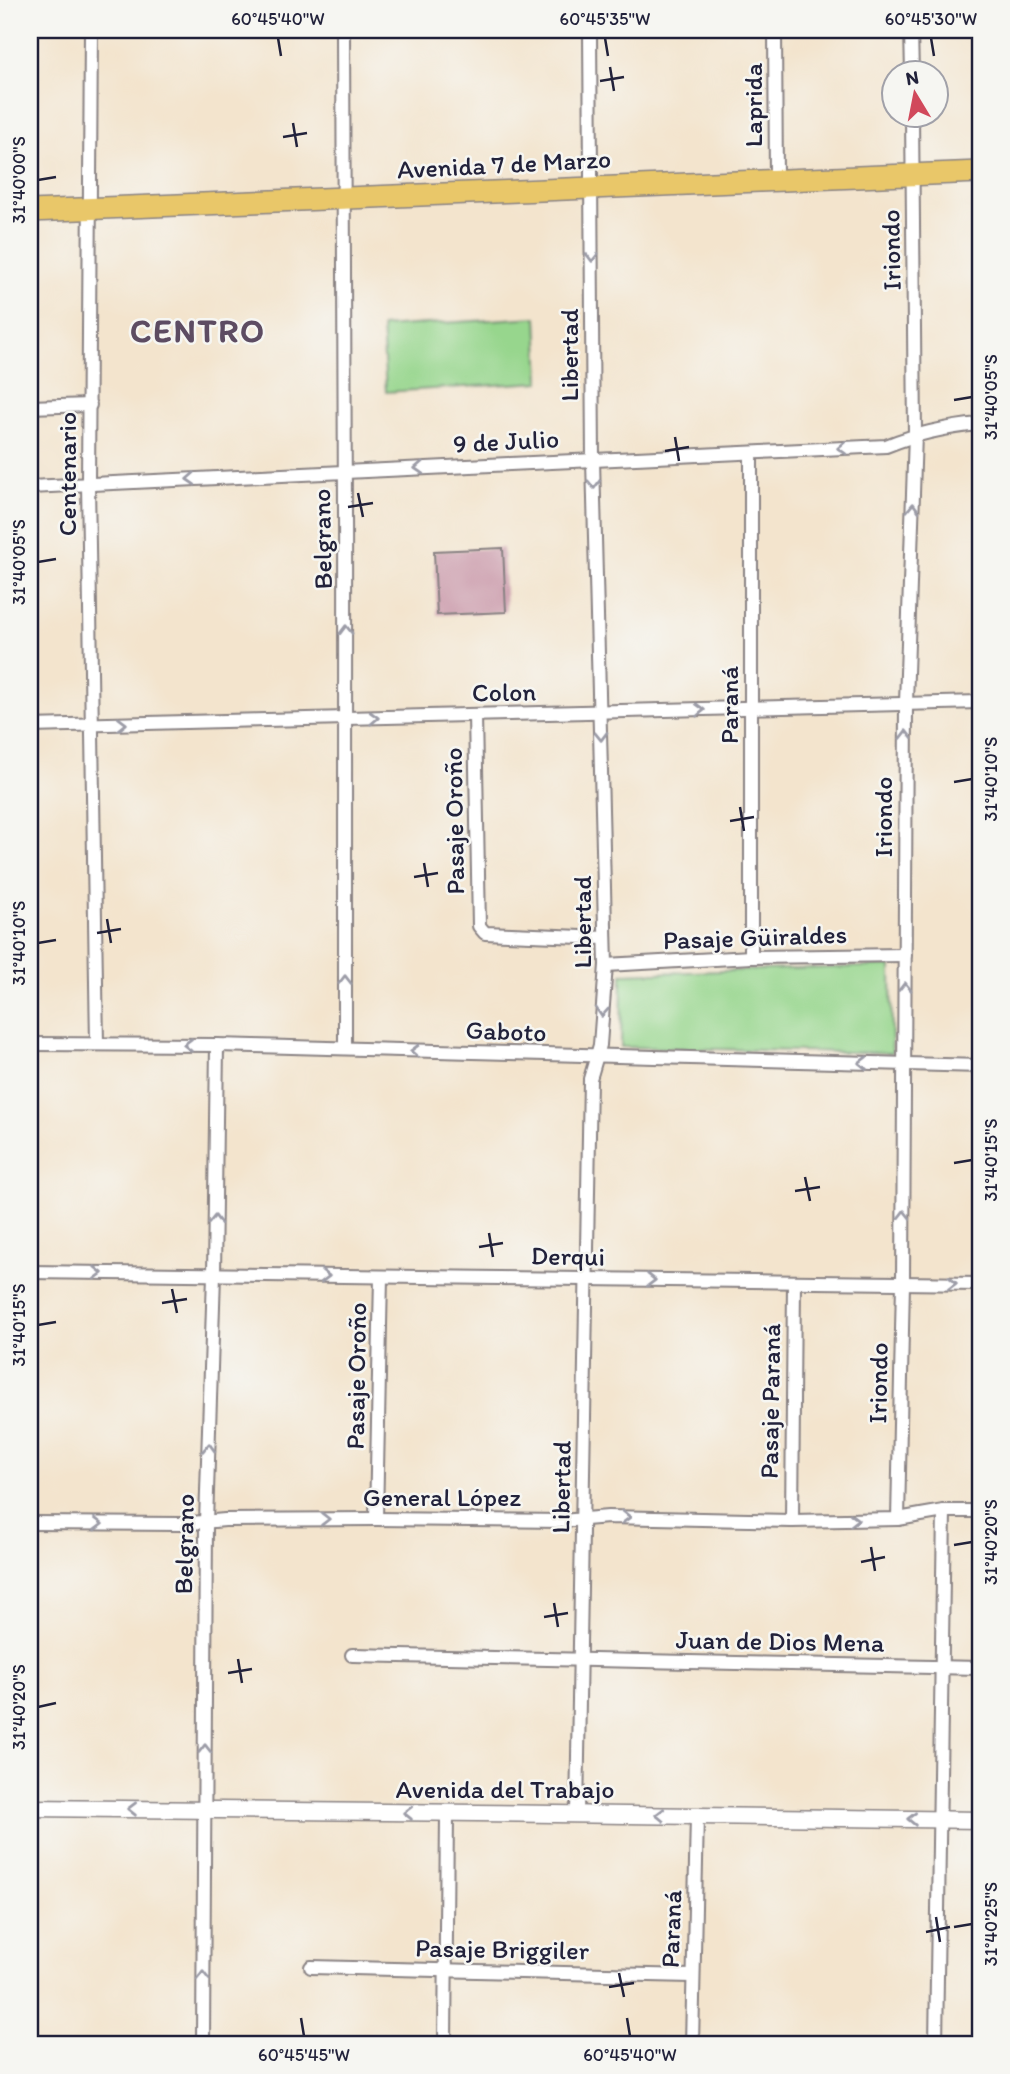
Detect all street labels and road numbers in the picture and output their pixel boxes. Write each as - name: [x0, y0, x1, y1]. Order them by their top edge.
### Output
- street label: Laprida: [737, 62, 769, 147]
- street label: Avenida 7 de Marzo: [396, 142, 612, 186]
- street label: Iriondo: [874, 209, 908, 291]
- street label: Libertad: [553, 308, 585, 402]
- street label: Centenario: [51, 412, 83, 536]
- street label: 9 de Julio: [452, 422, 560, 460]
- street label: Belgrano: [305, 488, 339, 590]
- street label: Paraná: [713, 666, 745, 744]
- street label: Colon: [471, 675, 537, 709]
- street label: Pasaje Oroño: [437, 747, 471, 895]
- street label: Iriondo: [867, 776, 899, 858]
- street label: Libertad: [566, 875, 598, 969]
- street label: Pasaje Güiraldes: [662, 918, 848, 956]
- street label: Gaboto: [465, 1014, 547, 1048]
- street label: Derqui: [531, 1239, 605, 1273]
- street label: Pasaje Oroño: [339, 1302, 373, 1450]
- street label: Pasaje Paraná: [753, 1322, 787, 1479]
- street label: Iriondo: [861, 1342, 895, 1424]
- street label: Libertad: [544, 1440, 578, 1534]
- street label: General López: [363, 1481, 521, 1513]
- street label: Belgrano: [167, 1493, 201, 1595]
- street label: Juan de Dios Mena: [675, 1623, 885, 1659]
- street label: Avenida del Trabajo: [396, 1773, 615, 1805]
- street label: Paraná: [654, 1889, 688, 1969]
- street label: Pasaje Briggiler: [415, 1931, 590, 1967]

